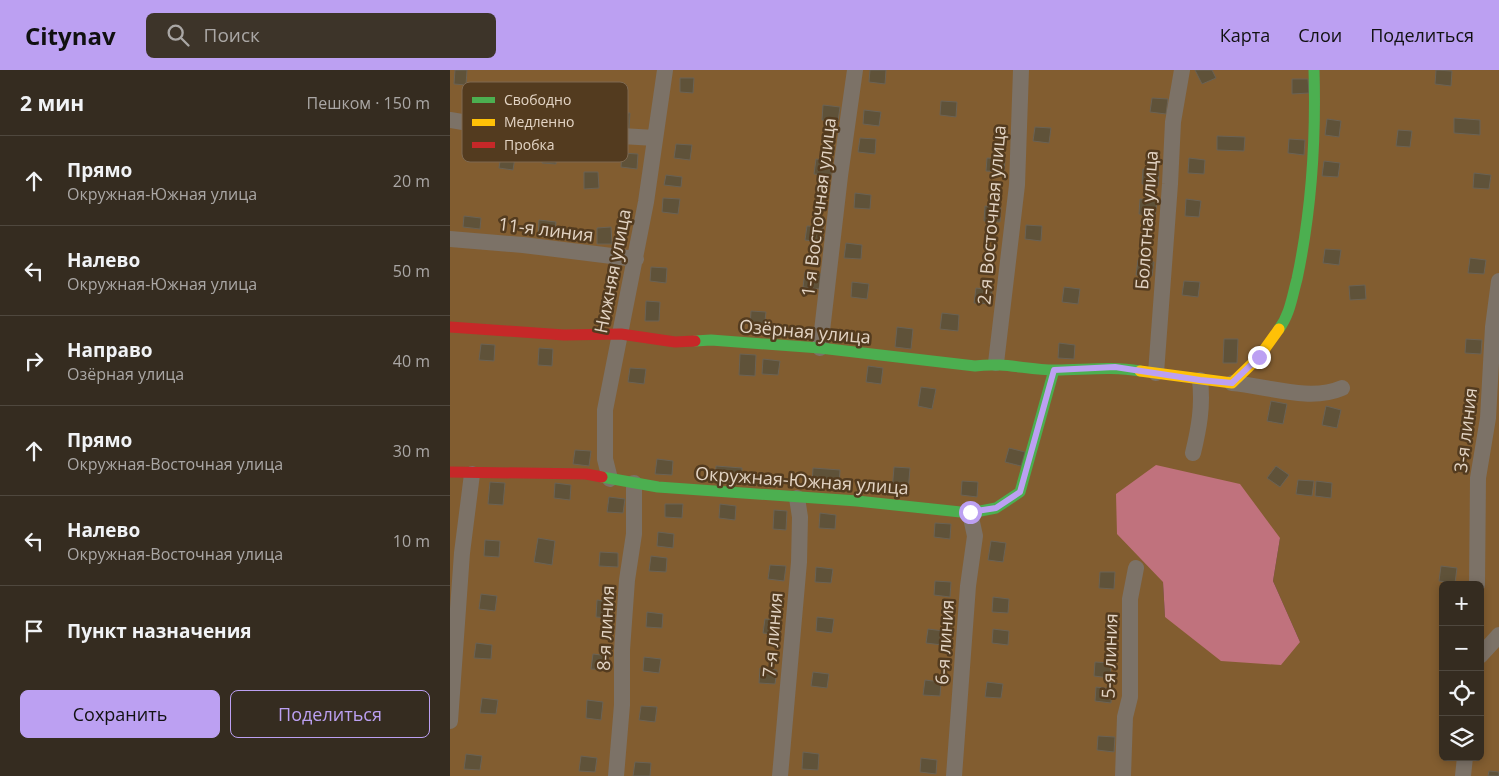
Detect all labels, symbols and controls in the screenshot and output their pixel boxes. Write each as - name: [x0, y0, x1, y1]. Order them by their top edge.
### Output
- search box: [146, 13, 496, 58]
- text: Citynav: [25, 19, 116, 52]
- icon: search: [164, 21, 192, 49]
- text: Поиск: [204, 22, 260, 48]
- text: Карта: [1220, 23, 1270, 47]
- text: Слои: [1298, 23, 1342, 47]
- text: Поделиться: [1370, 23, 1474, 47]
- legend: [462, 82, 628, 162]
- text: 2 мин: [20, 89, 84, 117]
- text: Свободно: [504, 90, 571, 109]
- text: Пешком · 150 m: [307, 92, 430, 114]
- text: Медленно: [504, 112, 575, 131]
- street label: 1-я Восточная улица: [795, 116, 841, 298]
- street label: 2-я Восточная улица: [971, 124, 1011, 306]
- text: Пробка: [504, 135, 555, 154]
- street label: Болотная улица: [1129, 150, 1163, 290]
- text: Прямо: [67, 157, 132, 183]
- icon: ahead: [20, 167, 48, 195]
- text: 20 m: [393, 170, 430, 192]
- text: Окружная-Южная улица: [67, 183, 257, 205]
- street label: Нижняя улица: [588, 207, 636, 335]
- street label: 11-я линия: [497, 211, 595, 247]
- text: Налево: [67, 247, 140, 273]
- icon: left: [20, 257, 48, 285]
- text: 50 m: [393, 260, 430, 282]
- text: Окружная-Южная улица: [67, 273, 257, 295]
- street label: Озёрная улица: [738, 313, 872, 349]
- text: Направо: [67, 337, 153, 363]
- route end: [1248, 346, 1271, 369]
- icon: right: [20, 347, 48, 375]
- text: 40 m: [393, 350, 430, 372]
- text: Озёрная улица: [67, 363, 184, 385]
- street label: 3-я линия: [1448, 386, 1482, 474]
- text: Прямо: [67, 427, 132, 453]
- icon: ahead: [20, 437, 48, 465]
- text: 30 m: [393, 440, 430, 462]
- text: Окружная-Восточная улица: [67, 453, 283, 475]
- street label: Окружная-Южная улица: [694, 461, 910, 499]
- route start: [959, 501, 982, 524]
- text: Налево: [67, 517, 140, 543]
- icon: left: [20, 527, 48, 555]
- text: 10 m: [393, 530, 430, 552]
- text: Окружная-Восточная улица: [67, 543, 283, 565]
- map controls: [1439, 581, 1484, 761]
- button: +: [1439, 581, 1484, 626]
- street label: 8-я линия: [591, 585, 619, 671]
- street label: 7-я линия: [756, 591, 788, 679]
- street label: 6-я линия: [929, 599, 959, 685]
- street label: 5-я линия: [1096, 613, 1122, 699]
- icon: arrive: [20, 617, 48, 645]
- text: Пункт назначения: [67, 618, 252, 644]
- button: −: [1439, 626, 1484, 671]
- button: locate: [1439, 671, 1484, 716]
- button: Сохранить: [20, 690, 220, 738]
- button: Поделиться: [230, 690, 430, 738]
- button: layers: [1439, 716, 1484, 761]

